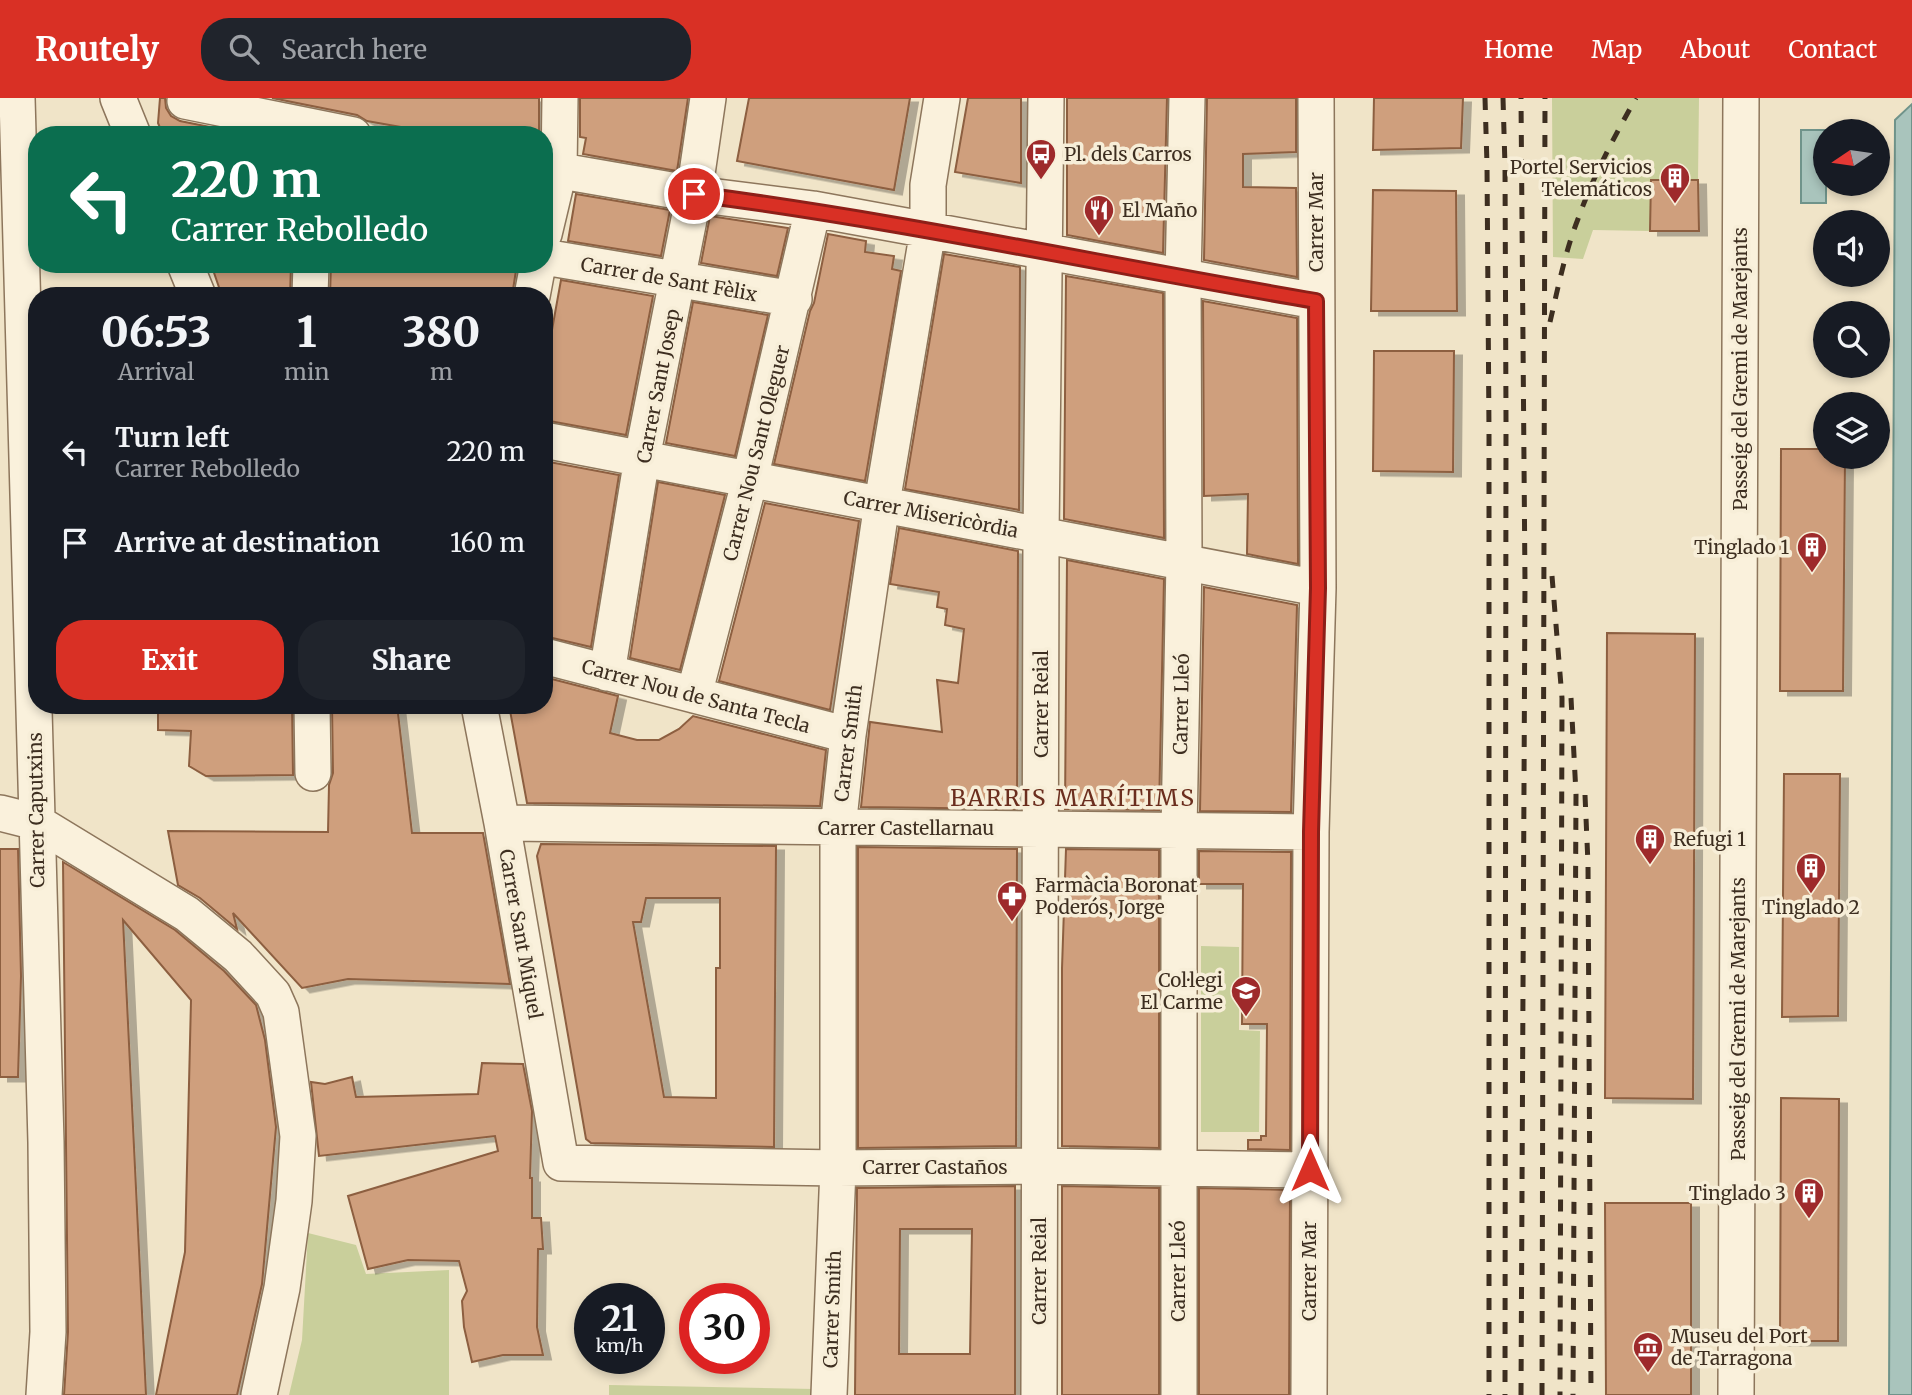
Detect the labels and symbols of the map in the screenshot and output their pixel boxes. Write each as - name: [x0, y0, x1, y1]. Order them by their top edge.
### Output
- north arrow: [1813, 119, 1890, 196]
- bus stop icon: Pl. dels Carros: [1024, 137, 1058, 181]
- place label: Pl. dels Carros: [1064, 142, 1192, 166]
- place label: Portel Servicios Telemáticos: [1510, 155, 1652, 201]
- building icon: Portel Servicios Telemáticos: [1658, 161, 1692, 205]
- pin: [664, 164, 724, 224]
- street label: Carrer Mar: [1304, 172, 1328, 272]
- restaurant icon: El Maño: [1082, 193, 1116, 237]
- place label: El Maño: [1122, 198, 1197, 222]
- street label: Passeig del Gremi de Marejants: [1728, 227, 1752, 511]
- street label: Carrer de Sant Fèlix: [579, 252, 760, 306]
- street label: Carrer Sant Josep: [631, 307, 685, 465]
- street label: Carrer Nou Sant Oleguer: [718, 342, 795, 563]
- street label: Carrer Misericòrdia: [842, 485, 1020, 543]
- building icon: Tinglado 1: [1795, 530, 1829, 574]
- place label: Tinglado 1: [1694, 535, 1789, 559]
- street label: Carrer Reial: [1029, 650, 1053, 758]
- street label: Carrer Lleó: [1168, 653, 1194, 755]
- street label: Carrer Nou de Santa Tecla: [579, 654, 813, 738]
- street label: Carrer Smith: [829, 683, 867, 803]
- street label: Carrer Caputxins: [23, 732, 49, 888]
- district label: BARRIS MARÍTIMS: [950, 783, 1196, 812]
- street label: Carrer Castellarnau: [818, 816, 994, 840]
- building icon: Refugi 1: [1633, 822, 1667, 866]
- place label: Refugi 1: [1673, 827, 1746, 851]
- street label: Carrer Sant Miquel: [494, 847, 548, 1021]
- building icon: Tinglado 2: [1794, 851, 1828, 895]
- place label: Farmàcia Boronat Poderós, Jorge: [1035, 873, 1198, 919]
- street label: Passeig del Gremi de Marejants: [1726, 877, 1750, 1161]
- pharmacy icon: Farmàcia Boronat Poderós, Jorge: [995, 879, 1029, 923]
- place label: Tinglado 2: [1762, 895, 1860, 919]
- place label: Col·legi El Carme: [1140, 968, 1223, 1014]
- school or university icon: Col·legi El Carme: [1229, 974, 1263, 1018]
- position arrow: [1273, 1133, 1347, 1207]
- street label: Carrer Castaños: [862, 1155, 1008, 1179]
- building icon: Tinglado 3: [1792, 1176, 1826, 1220]
- place label: Tinglado 3: [1689, 1181, 1786, 1205]
- street label: Carrer Reial: [1027, 1217, 1051, 1325]
- street label: Carrer Lleó: [1166, 1220, 1190, 1322]
- street label: Carrer Mar: [1297, 1221, 1321, 1321]
- street label: Carrer Smith: [818, 1249, 846, 1368]
- speed limit sign: 30: [679, 1283, 770, 1374]
- place label: Museu del Port de Tarragona: [1671, 1324, 1808, 1370]
- museum icon: Museu del Port de Tarragona: [1631, 1330, 1665, 1374]

